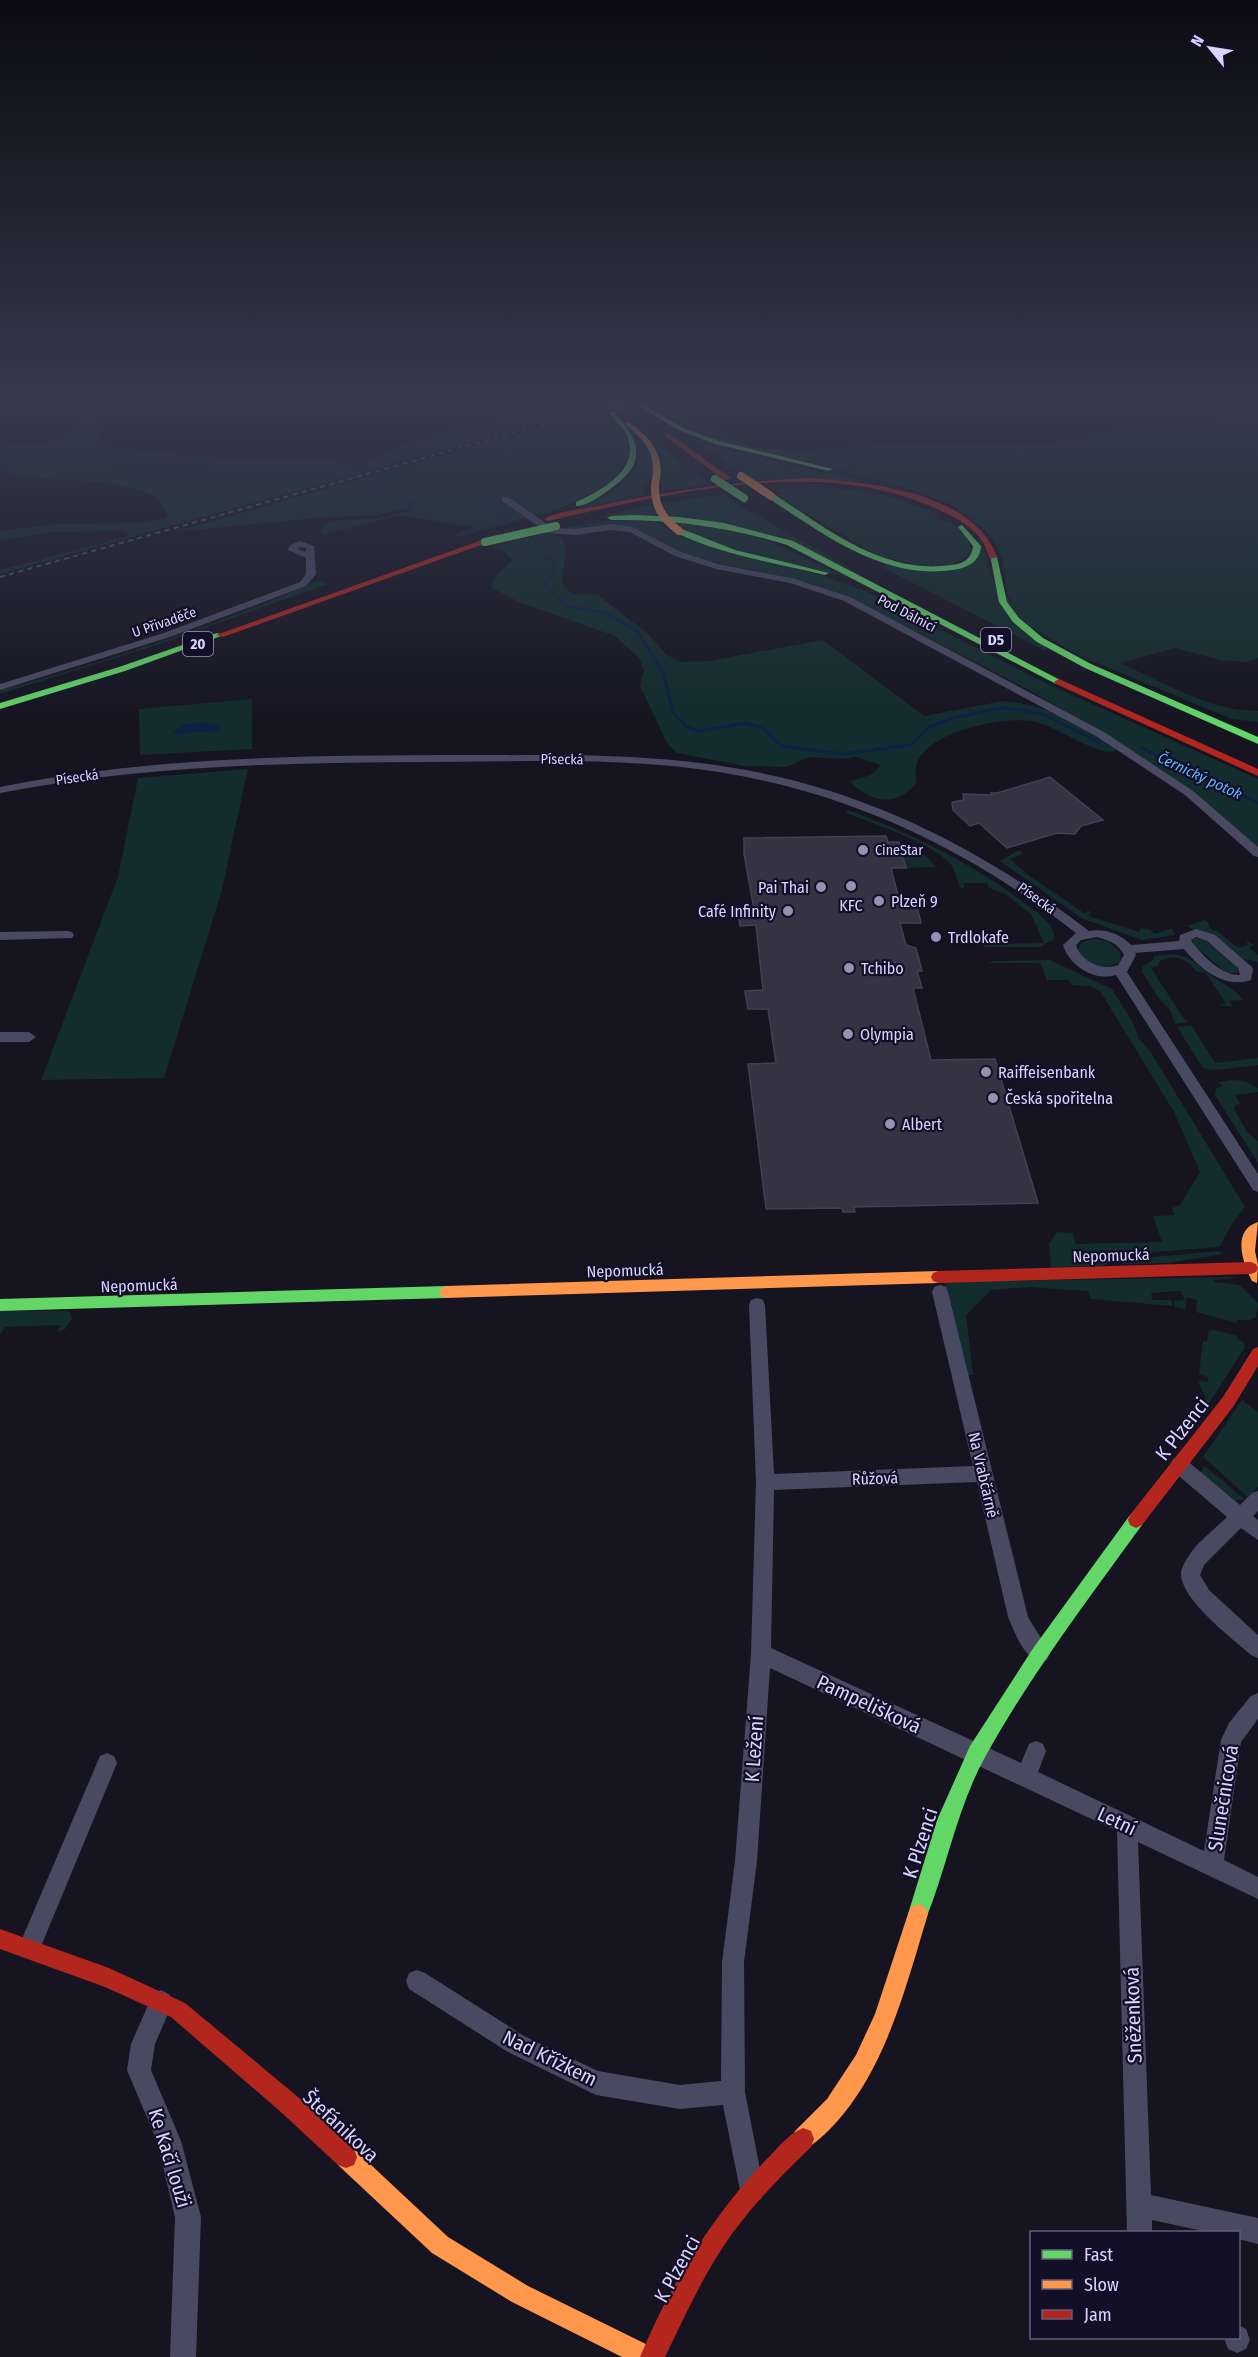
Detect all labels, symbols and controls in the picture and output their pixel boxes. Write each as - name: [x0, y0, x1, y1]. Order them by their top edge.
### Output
- north arrow: [1180, 18, 1240, 78]
- text: N: [1187, 32, 1208, 50]
- street label: Pod Dálnicí: [875, 591, 939, 636]
- street label: U Přivaděče: [130, 604, 199, 641]
- road number: D5: [981, 628, 1011, 652]
- road number: 20: [183, 632, 213, 656]
- water label: Černický potok: [1155, 749, 1245, 804]
- street label: Písecká: [540, 751, 584, 768]
- street label: Písecká: [55, 766, 100, 789]
- place label: CineStar: [875, 842, 923, 859]
- marker: CineStar: [856, 843, 870, 857]
- place label: Pai Thai: [758, 878, 809, 897]
- marker: KFC: [844, 879, 858, 893]
- street label: Písecká: [1014, 879, 1059, 918]
- marker: Pai Thai: [814, 880, 828, 894]
- place label: Plzeň 9: [891, 892, 938, 911]
- marker: Plzeň 9: [872, 894, 886, 908]
- place label: KFC: [839, 896, 863, 915]
- place label: Café Infinity: [698, 902, 777, 921]
- marker: Café Infinity: [781, 904, 795, 918]
- place label: Trdlokafe: [948, 928, 1009, 947]
- marker: Trdlokafe: [929, 930, 943, 944]
- place label: Tchibo: [861, 959, 904, 978]
- marker: Tchibo: [842, 961, 856, 975]
- place label: Olympia: [860, 1025, 914, 1044]
- marker: Olympia: [841, 1027, 855, 1041]
- place label: Raiffeisenbank: [998, 1063, 1096, 1082]
- marker: Raiffeisenbank: [979, 1065, 993, 1079]
- place label: Česká spořitelna: [1005, 1088, 1113, 1108]
- marker: Česká spořitelna: [986, 1091, 1000, 1105]
- place label: Albert: [902, 1115, 943, 1134]
- marker: Albert: [883, 1117, 897, 1131]
- street label: Nepomucká: [1072, 1245, 1150, 1266]
- street label: Nepomucká: [586, 1260, 664, 1281]
- street label: Nepomucká: [100, 1275, 178, 1296]
- street label: K Plzenci: [1150, 1393, 1214, 1465]
- street label: Na Vrabčárně: [964, 1430, 1003, 1520]
- street label: Růžová: [852, 1468, 899, 1489]
- street label: Pampelišková: [813, 1669, 925, 1739]
- street label: K Ležení: [740, 1715, 768, 1783]
- street label: Slunečnicová: [1203, 1743, 1243, 1853]
- street label: Letní: [1094, 1802, 1140, 1840]
- street label: K Plzenci: [897, 1805, 943, 1881]
- street label: Sněženková: [1119, 1966, 1147, 2064]
- street label: Nad Křížkem: [499, 2025, 601, 2091]
- street label: Štefánikova: [298, 2085, 384, 2167]
- street label: Ke Kačí louži: [144, 2105, 196, 2211]
- street label: K Plzenci: [649, 2231, 705, 2307]
- legend: [1030, 2231, 1240, 2339]
- text: Fast: [1084, 2244, 1113, 2266]
- text: Slow: [1084, 2274, 1119, 2296]
- text: Jam: [1084, 2304, 1112, 2326]

